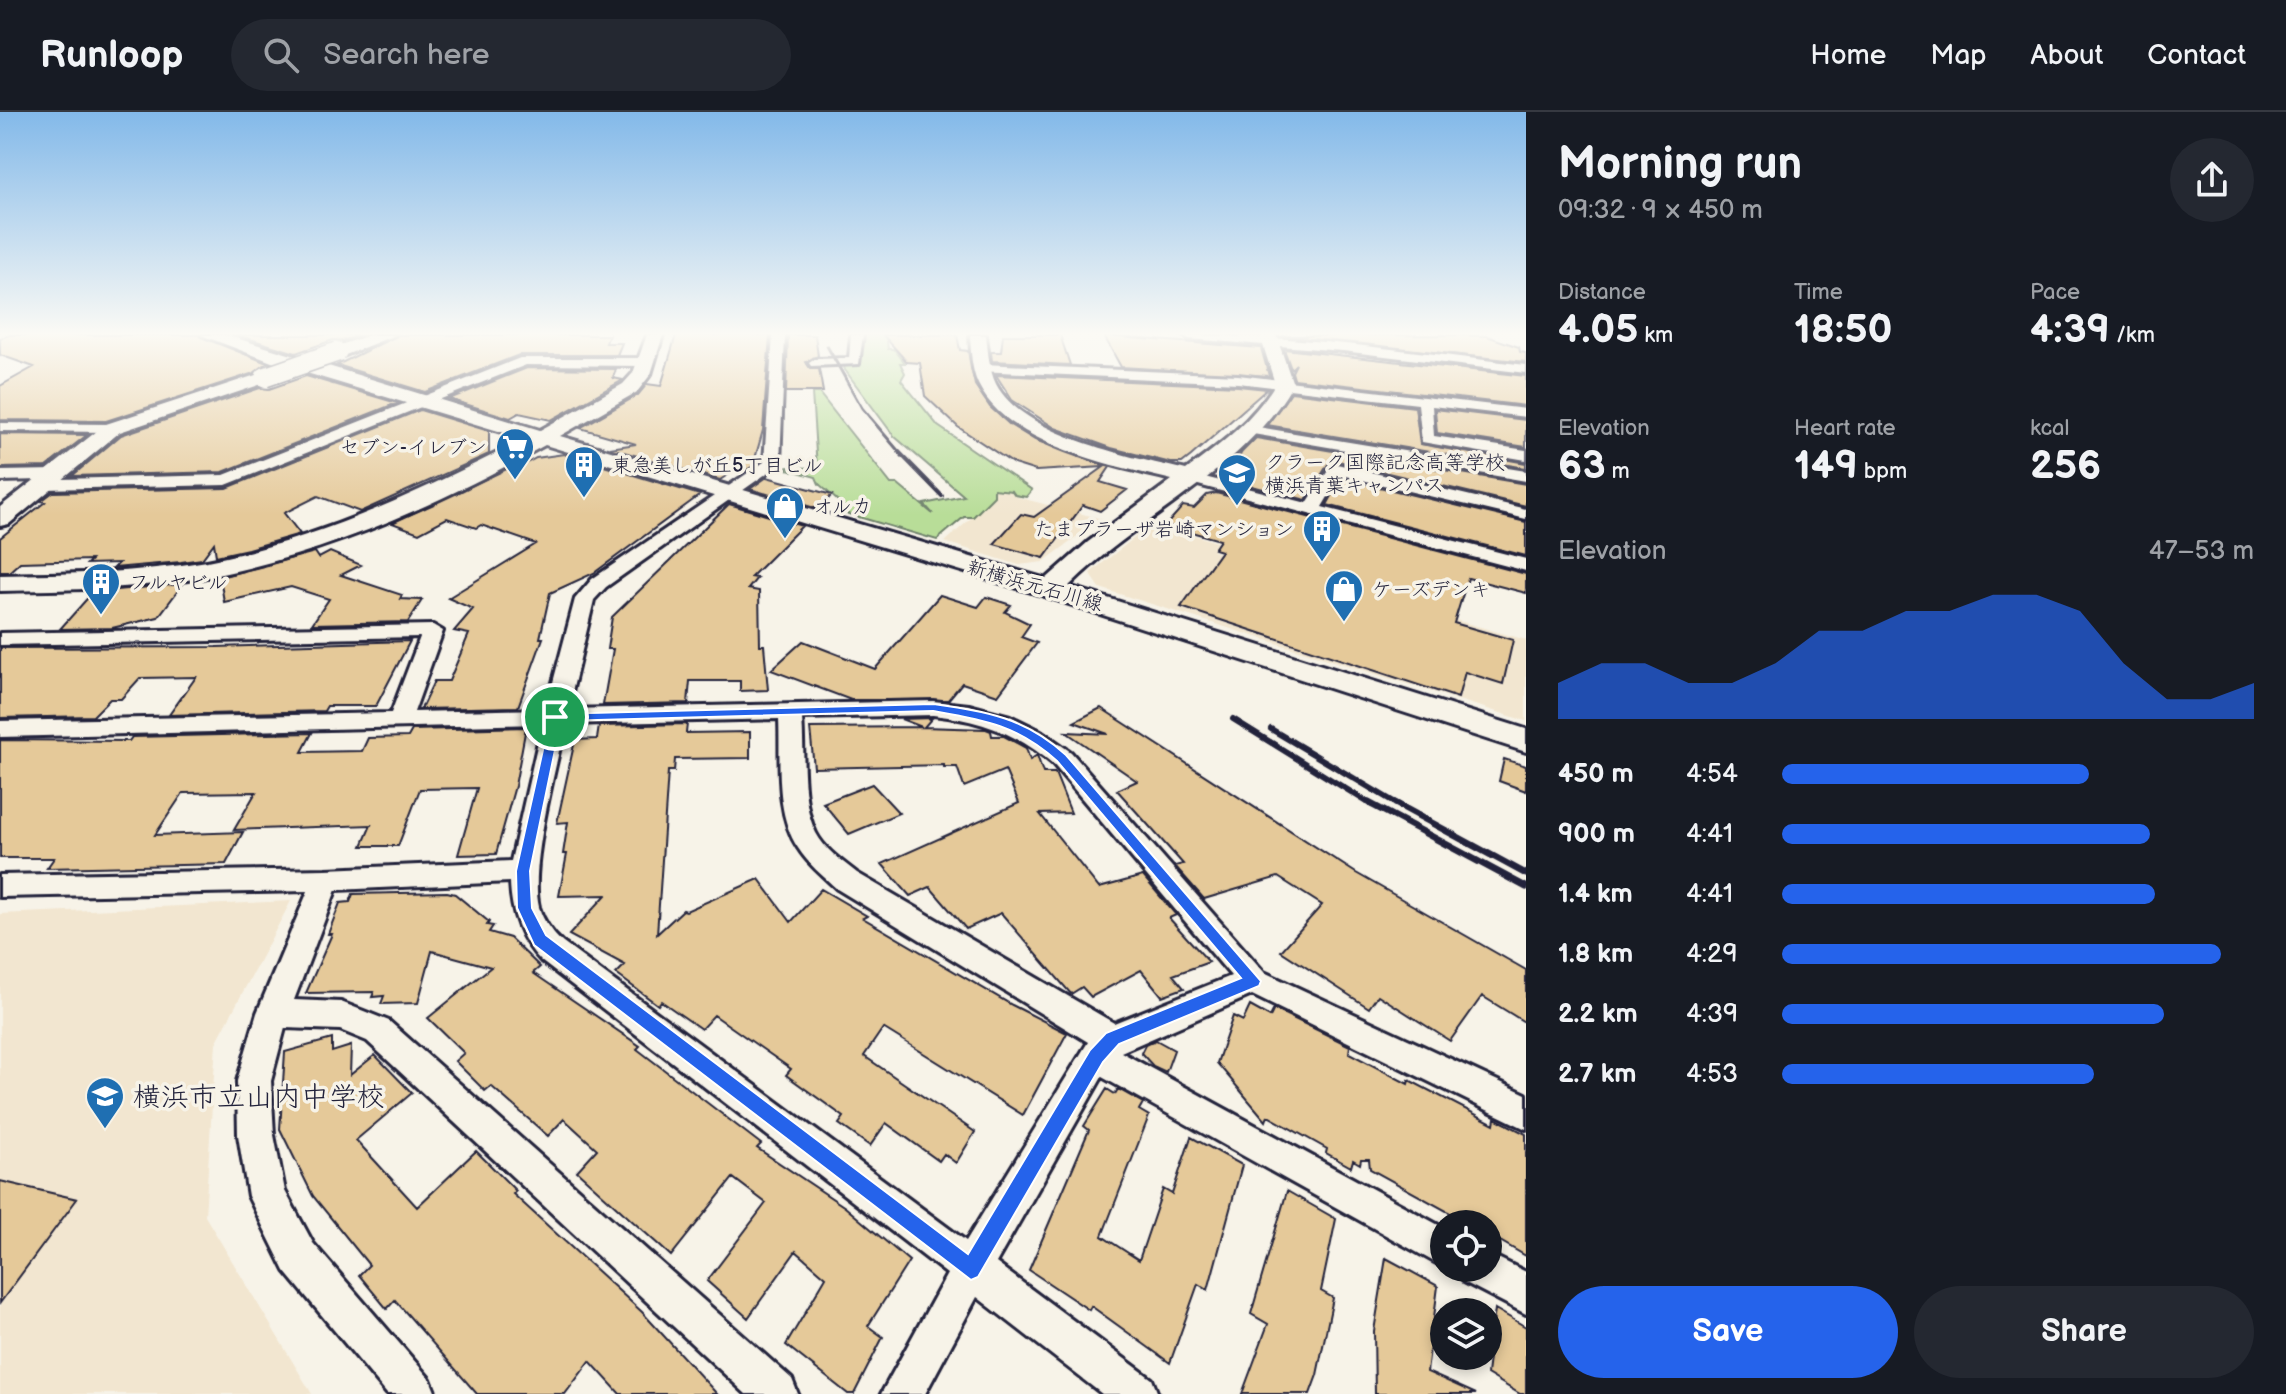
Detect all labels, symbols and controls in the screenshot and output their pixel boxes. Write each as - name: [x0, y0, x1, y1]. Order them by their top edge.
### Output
- search box: [231, 19, 791, 91]
- text: Runloop: [40, 33, 183, 78]
- icon: search: [259, 33, 303, 77]
- text: Search here: [323, 37, 489, 73]
- text: Home: [1810, 39, 1886, 72]
- text: Map: [1930, 39, 1987, 72]
- text: About: [2031, 39, 2103, 72]
- text: Contact: [2147, 39, 2246, 72]
- text: Morning run: [1558, 138, 1802, 191]
- button: share: [2170, 138, 2254, 222]
- text: 09:32 · 9 × 450 m: [1558, 195, 1763, 226]
- text: Distance: [1558, 279, 1646, 306]
- text: Time: [1794, 279, 1843, 306]
- text: Pace: [2030, 279, 2080, 306]
- text: 4.05: [1558, 306, 1638, 354]
- text: 18:50: [1794, 306, 1892, 354]
- text: 4:39: [2030, 306, 2110, 354]
- text: km: [1638, 322, 1673, 349]
- text: /km: [2110, 322, 2155, 349]
- text: Elevation: [1558, 415, 1650, 442]
- text: Heart rate: [1794, 415, 1896, 442]
- text: kcal: [2030, 415, 2069, 442]
- supermarket icon: セブン-イレブン: [494, 426, 536, 481]
- place label: セブン-イレブン: [340, 436, 487, 460]
- text: 63: [1558, 442, 1606, 490]
- text: 149: [1794, 442, 1858, 490]
- text: 256: [2030, 442, 2101, 490]
- building icon: 東急美しが丘5丁目ビル: [563, 444, 605, 499]
- place label: クラーク国際記念高等学校 横浜青葉キャンパス: [1265, 451, 1505, 498]
- school or university icon: クラーク国際記念高等学校 横浜青葉キャンパス: [1216, 452, 1258, 507]
- place label: 東急美しが丘5丁目ビル: [612, 454, 823, 478]
- text: m: [1606, 458, 1630, 485]
- text: bpm: [1858, 458, 1907, 485]
- shop icon: オルカ: [764, 485, 806, 540]
- place label: オルカ: [813, 495, 872, 519]
- building icon: たまプラーザ岩崎マンション: [1301, 508, 1343, 563]
- place label: たまプラーザ岩崎マンション: [1034, 518, 1294, 542]
- text: Elevation: [1558, 536, 1666, 567]
- text: 47–53 m: [2149, 536, 2254, 567]
- street label: 新横浜元石川線: [964, 555, 1105, 617]
- building icon: フルヤビル: [80, 561, 122, 616]
- shop icon: ケーズデンキ: [1323, 568, 1365, 623]
- place label: フルヤビル: [129, 571, 228, 595]
- place label: ケーズデンキ: [1372, 578, 1490, 602]
- pin: [521, 683, 589, 751]
- icon: arrive: [533, 695, 577, 739]
- text: 450 m: [1558, 759, 1634, 790]
- text: 4:54: [1686, 759, 1738, 790]
- text: 900 m: [1558, 819, 1635, 850]
- text: 4:41: [1686, 819, 1733, 850]
- text: 1.4 km: [1558, 879, 1633, 910]
- text: 4:41: [1686, 879, 1733, 910]
- text: 1.8 km: [1558, 939, 1633, 970]
- text: 4:29: [1686, 939, 1737, 970]
- text: 2.2 km: [1558, 999, 1638, 1030]
- text: 4:39: [1686, 999, 1738, 1030]
- text: 2.7 km: [1558, 1059, 1636, 1090]
- text: 4:53: [1686, 1059, 1738, 1090]
- school or university icon: 横浜市立山内中学校: [84, 1075, 126, 1130]
- place label: 横浜市立山内中学校: [133, 1081, 385, 1114]
- map controls: [1430, 1210, 1502, 1370]
- button: locate: [1430, 1210, 1502, 1282]
- button: Save: [1558, 1286, 1898, 1378]
- button: Share: [1914, 1286, 2254, 1378]
- button: layers: [1430, 1298, 1502, 1370]

